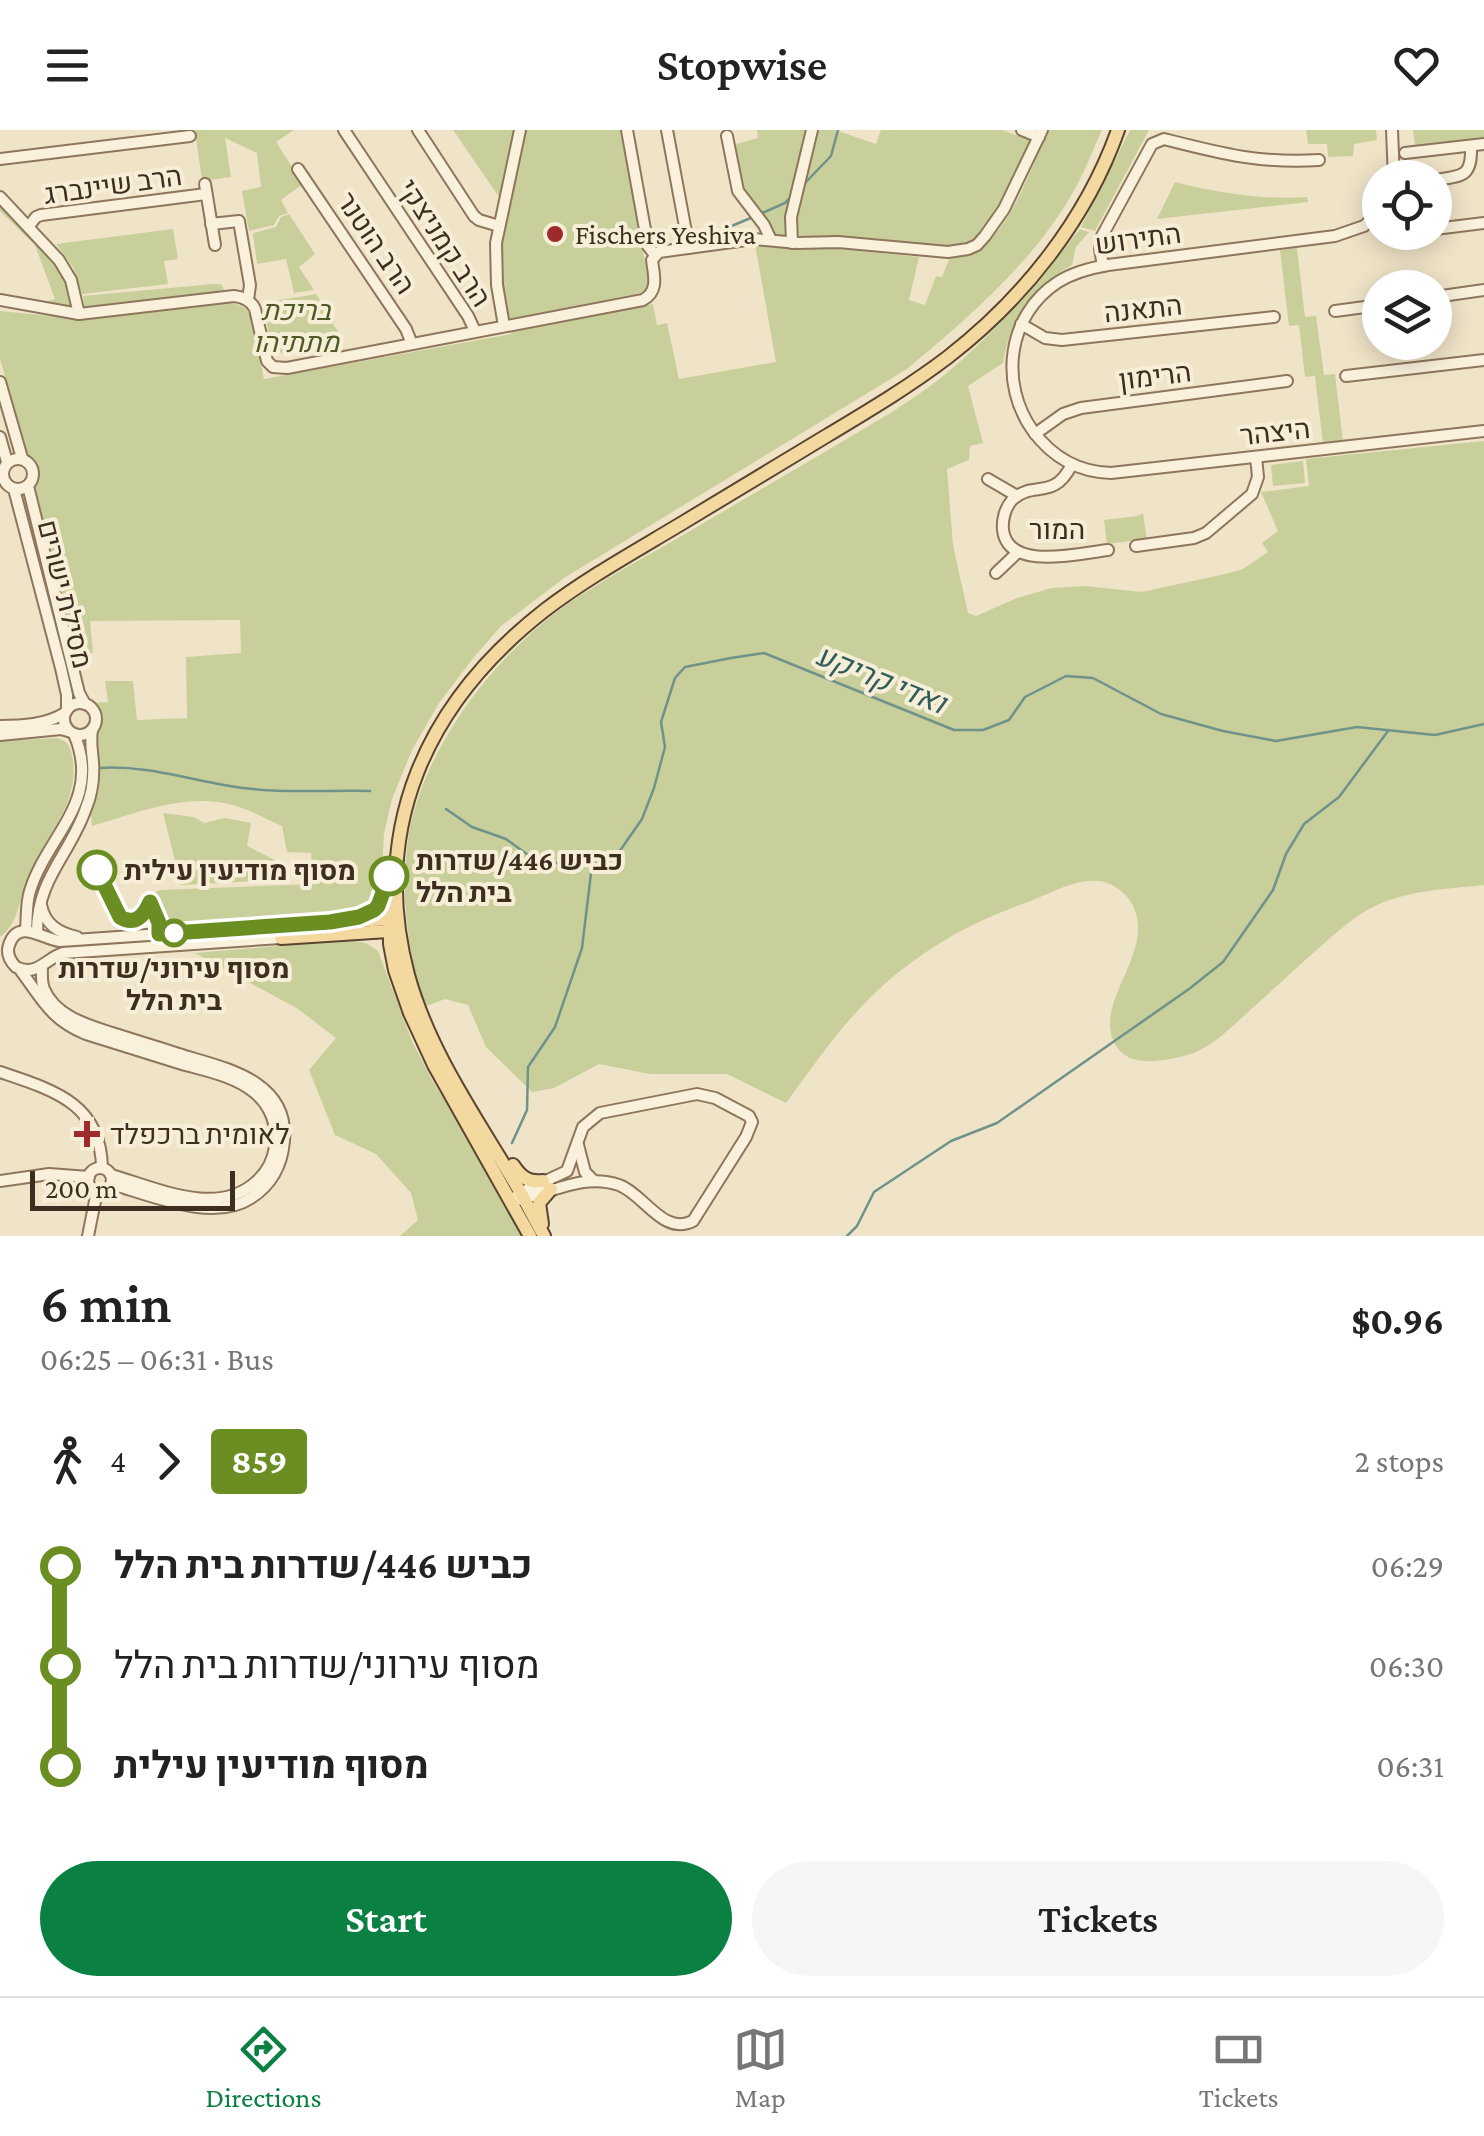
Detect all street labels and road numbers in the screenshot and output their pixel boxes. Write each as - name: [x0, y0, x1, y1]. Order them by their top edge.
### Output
- street label: הרב שיינברג: [42, 160, 184, 210]
- street label: הרב קמניצקי: [392, 174, 498, 312]
- street label: הרב הוטנר: [331, 186, 421, 300]
- street label: התירוש: [1093, 218, 1183, 260]
- street label: התאנה: [1102, 289, 1184, 329]
- street label: הרימון: [1117, 356, 1193, 396]
- street label: היצהר: [1238, 413, 1312, 451]
- street label: המור: [1029, 514, 1085, 545]
- street label: מסילת ישרים: [32, 517, 98, 671]

